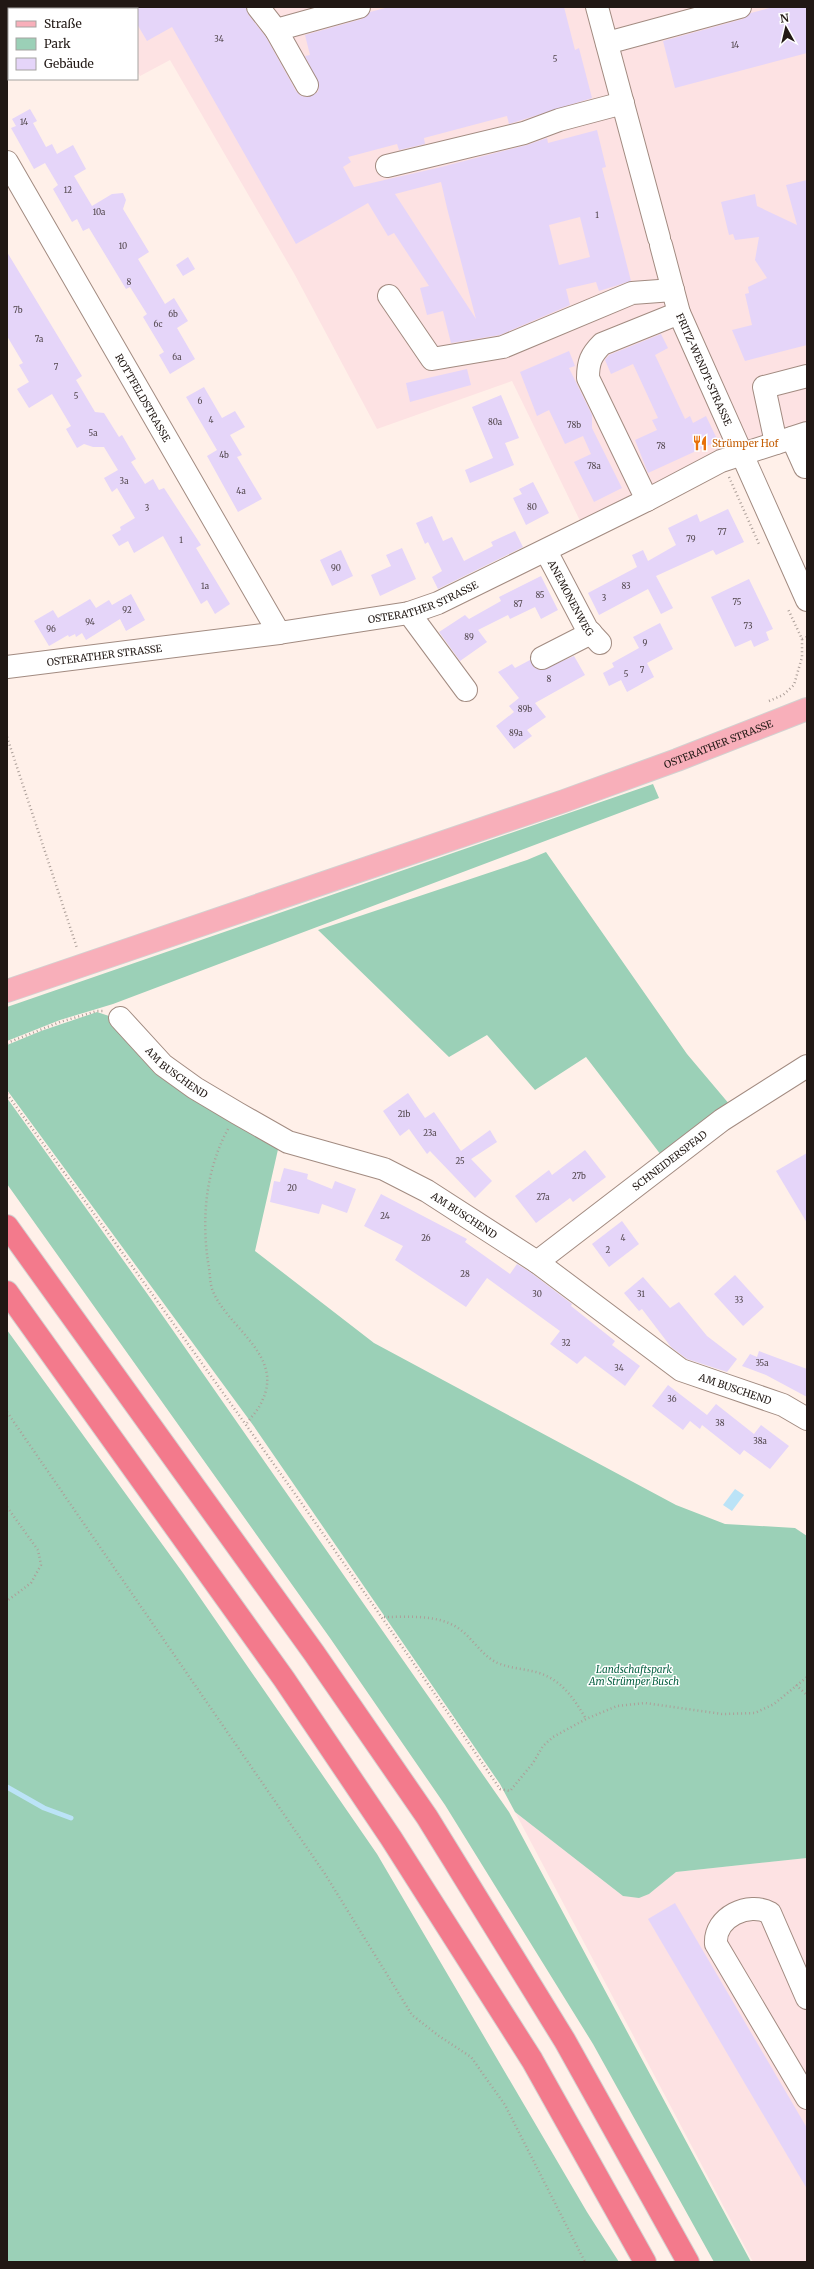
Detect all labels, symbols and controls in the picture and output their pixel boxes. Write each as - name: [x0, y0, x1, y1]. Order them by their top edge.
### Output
- legend: [8, 8, 138, 80]
- north arrow: [766, 8, 806, 48]
- text: N: [779, 11, 790, 26]
- text: Straße: [44, 16, 82, 31]
- house number: 34: [214, 34, 224, 44]
- text: Park: [44, 36, 71, 51]
- house number: 14: [731, 40, 739, 50]
- house number: 5: [553, 54, 558, 64]
- text: Gebäude: [44, 56, 94, 71]
- house number: 14: [20, 117, 28, 127]
- house number: 12: [64, 185, 72, 195]
- house number: 10a: [93, 207, 106, 217]
- house number: 1: [595, 210, 599, 220]
- house number: 10: [119, 241, 127, 251]
- house number: 8: [127, 277, 132, 287]
- house number: 7b: [13, 305, 23, 315]
- house number: 6b: [168, 309, 178, 319]
- street label: FRITZ-WENDT-STRASSE: [673, 311, 735, 428]
- house number: 6c: [153, 319, 163, 329]
- house number: 7a: [35, 334, 44, 344]
- street label: ROTTFELDSTRASSE: [112, 351, 173, 445]
- house number: 6a: [172, 352, 182, 362]
- house number: 7: [54, 362, 59, 372]
- house number: 5: [74, 391, 79, 401]
- house number: 6: [198, 396, 203, 406]
- house number: 4: [209, 415, 214, 425]
- house number: 80a: [488, 417, 503, 427]
- house number: 78b: [567, 420, 581, 430]
- house number: 5a: [89, 428, 98, 438]
- restaurant icon: Strümper Hof: [691, 434, 709, 452]
- place label: Strümper Hof: [712, 437, 779, 450]
- house number: 78: [656, 441, 666, 451]
- house number: 4b: [219, 450, 229, 460]
- house number: 78a: [587, 461, 601, 471]
- house number: 3a: [120, 476, 129, 486]
- house number: 4a: [236, 486, 246, 496]
- house number: 80: [527, 502, 537, 512]
- house number: 3: [145, 503, 150, 513]
- house number: 77: [717, 527, 727, 537]
- house number: 79: [686, 534, 696, 544]
- house number: 1: [179, 535, 183, 545]
- street label: ANEMONENWEG: [544, 557, 597, 639]
- house number: 90: [331, 563, 341, 573]
- street label: OSTERATHER STRASSE: [367, 578, 481, 626]
- house number: 1a: [201, 581, 210, 591]
- house number: 83: [621, 581, 631, 591]
- house number: 85: [535, 590, 545, 600]
- house number: 3: [602, 593, 607, 603]
- house number: 75: [733, 597, 742, 607]
- house number: 87: [513, 599, 523, 609]
- house number: 92: [122, 605, 132, 615]
- house number: 94: [85, 617, 95, 627]
- house number: 73: [744, 621, 753, 631]
- house number: 96: [46, 624, 56, 634]
- house number: 89: [464, 632, 474, 642]
- house number: 9: [643, 638, 648, 648]
- street label: OSTERATHER STRASSE: [46, 642, 163, 669]
- house number: 7: [640, 665, 645, 675]
- house number: 5: [624, 669, 629, 679]
- house number: 8: [547, 674, 552, 684]
- house number: 89b: [518, 704, 532, 714]
- street label: OSTERATHER STRASSE: [662, 717, 775, 771]
- house number: 89a: [509, 728, 524, 738]
- street label: AM BUSCHEND: [142, 1043, 210, 1101]
- house number: 21b: [398, 1109, 411, 1119]
- house number: 23a: [423, 1128, 437, 1138]
- street label: SCHNEIDERSPFAD: [630, 1128, 710, 1194]
- house number: 25: [455, 1156, 465, 1166]
- house number: 27b: [572, 1171, 586, 1181]
- house number: 20: [287, 1183, 297, 1193]
- street label: AM BUSCHEND: [428, 1189, 500, 1242]
- house number: 27a: [536, 1192, 550, 1202]
- house number: 24: [380, 1211, 390, 1221]
- house number: 26: [421, 1233, 431, 1243]
- house number: 4: [621, 1233, 626, 1243]
- house number: 2: [606, 1245, 611, 1255]
- house number: 28: [460, 1269, 470, 1279]
- house number: 30: [532, 1289, 542, 1299]
- house number: 31: [637, 1289, 645, 1299]
- house number: 33: [735, 1295, 744, 1305]
- house number: 32: [561, 1338, 571, 1348]
- house number: 35a: [755, 1358, 769, 1368]
- house number: 34: [614, 1363, 624, 1373]
- street label: AM BUSCHEND: [696, 1370, 774, 1408]
- house number: 36: [667, 1394, 677, 1404]
- house number: 38: [715, 1418, 725, 1428]
- house number: 38a: [753, 1436, 768, 1446]
- park label: Landschaftspark Am Strümper Busch: [588, 1663, 679, 1688]

